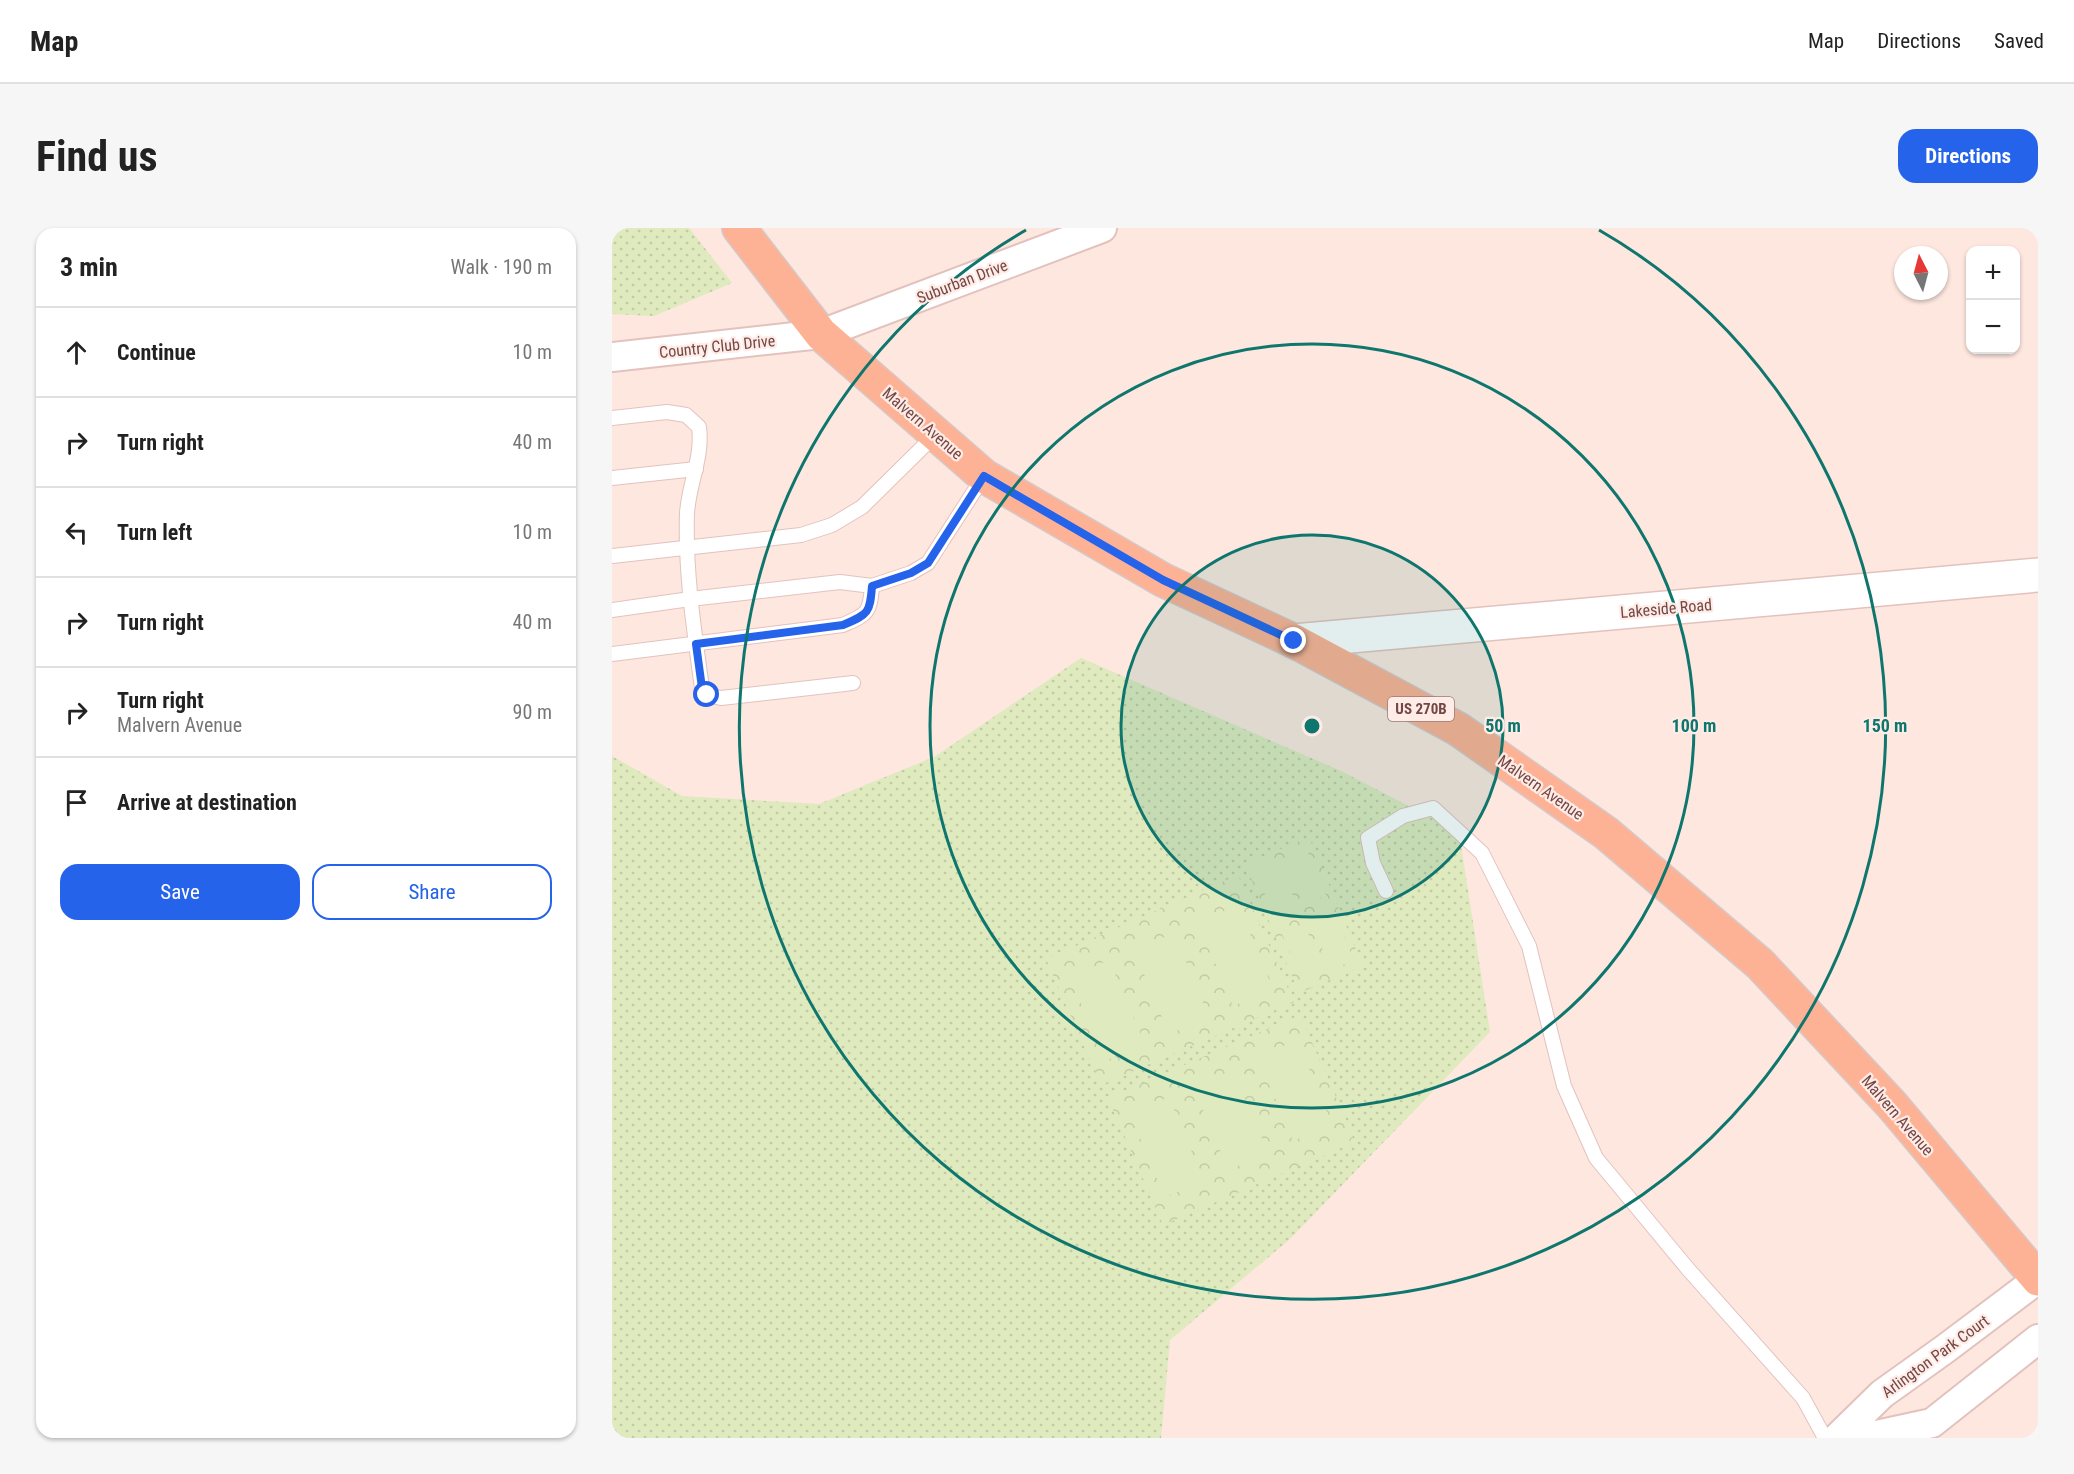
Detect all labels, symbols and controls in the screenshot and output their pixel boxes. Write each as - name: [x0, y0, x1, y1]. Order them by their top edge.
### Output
- text: Map: [30, 25, 78, 58]
- text: Map: [1808, 29, 1844, 53]
- text: Directions: [1877, 29, 1961, 53]
- text: Saved: [1994, 29, 2044, 53]
- button: Directions: [1898, 129, 2038, 183]
- text: Find us: [36, 132, 157, 181]
- north arrow: [1894, 246, 1948, 300]
- map controls: [1966, 246, 2020, 354]
- button: +: [1966, 246, 2020, 300]
- text: 3 min: [60, 252, 118, 282]
- text: Walk · 190 m: [451, 255, 552, 279]
- street label: Suburban Drive: [914, 255, 1010, 307]
- button: −: [1966, 300, 2020, 354]
- street label: Country Club Drive: [658, 331, 776, 362]
- icon: ahead: [60, 336, 93, 369]
- text: Continue: [117, 340, 196, 365]
- text: 10 m: [513, 340, 552, 364]
- street label: Malvern Avenue: [879, 383, 967, 463]
- icon: right: [60, 426, 93, 459]
- text: Turn right: [117, 430, 204, 455]
- text: 40 m: [513, 430, 552, 454]
- icon: left: [60, 516, 93, 549]
- text: Turn left: [117, 520, 192, 545]
- text: 10 m: [513, 520, 552, 544]
- street label: Lakeside Road: [1619, 595, 1713, 622]
- icon: right: [60, 606, 93, 639]
- text: Turn right: [117, 610, 204, 635]
- text: 40 m: [513, 610, 552, 634]
- route end: [1280, 627, 1306, 653]
- route start: [693, 681, 719, 707]
- text: Turn right: [117, 688, 204, 713]
- icon: right: [60, 696, 93, 729]
- road number: US 270B: [1388, 697, 1454, 721]
- text: 90 m: [513, 700, 552, 724]
- text: Malvern Avenue: [117, 713, 242, 737]
- text: 50 m: [1485, 715, 1521, 736]
- text: 100 m: [1672, 715, 1716, 736]
- text: 150 m: [1863, 715, 1907, 736]
- centre of rings: [1302, 716, 1322, 736]
- street label: Malvern Avenue: [1494, 751, 1587, 824]
- icon: arrive: [60, 786, 93, 819]
- text: Arrive at destination: [117, 790, 297, 815]
- button: Save: [60, 864, 300, 920]
- button: Share: [312, 864, 552, 920]
- street label: Malvern Avenue: [1858, 1071, 1938, 1159]
- street label: Arlington Park Court: [1878, 1311, 1993, 1402]

